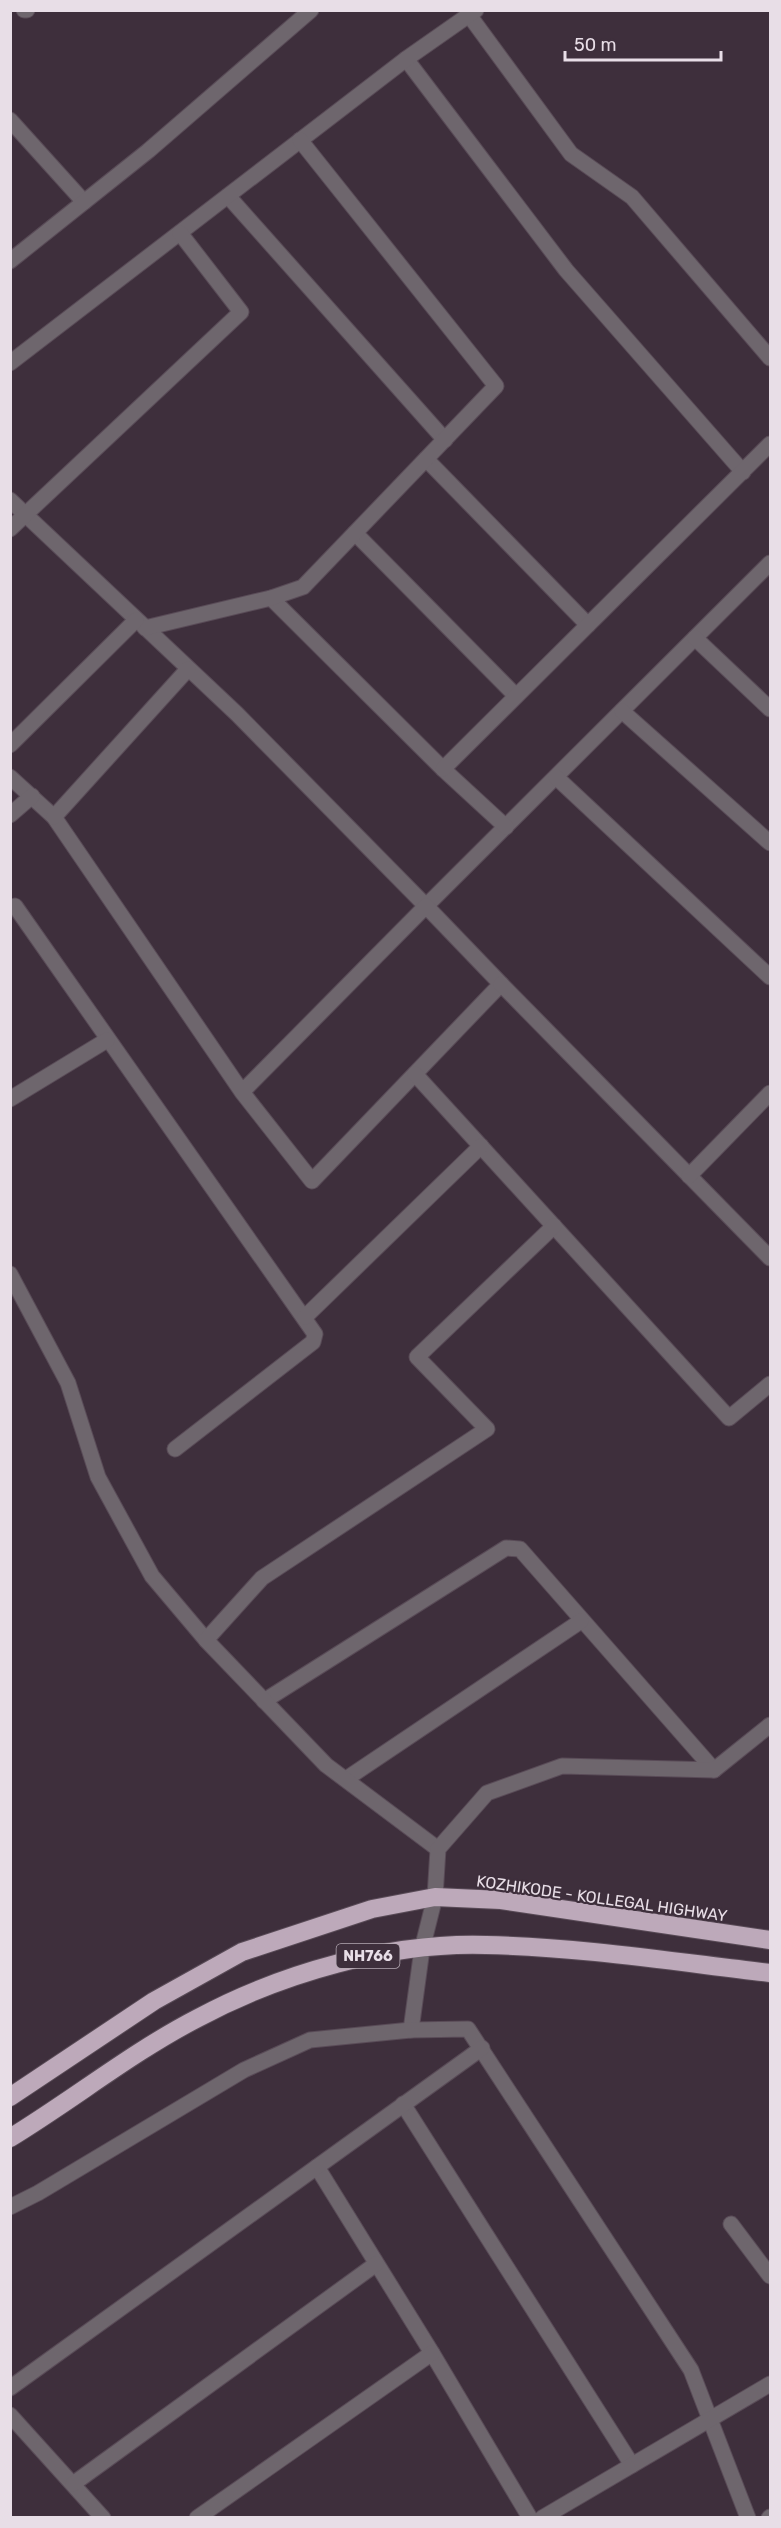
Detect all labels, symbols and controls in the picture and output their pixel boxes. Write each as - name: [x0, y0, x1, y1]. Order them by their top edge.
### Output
- scale bar: [565, 24, 721, 62]
- text: 50 m: [574, 34, 617, 56]
- street label: KOZHIKODE - KOLLEGAL HIGHWAY: [475, 1871, 729, 1926]
- road number: NH766: [336, 1944, 400, 1968]

